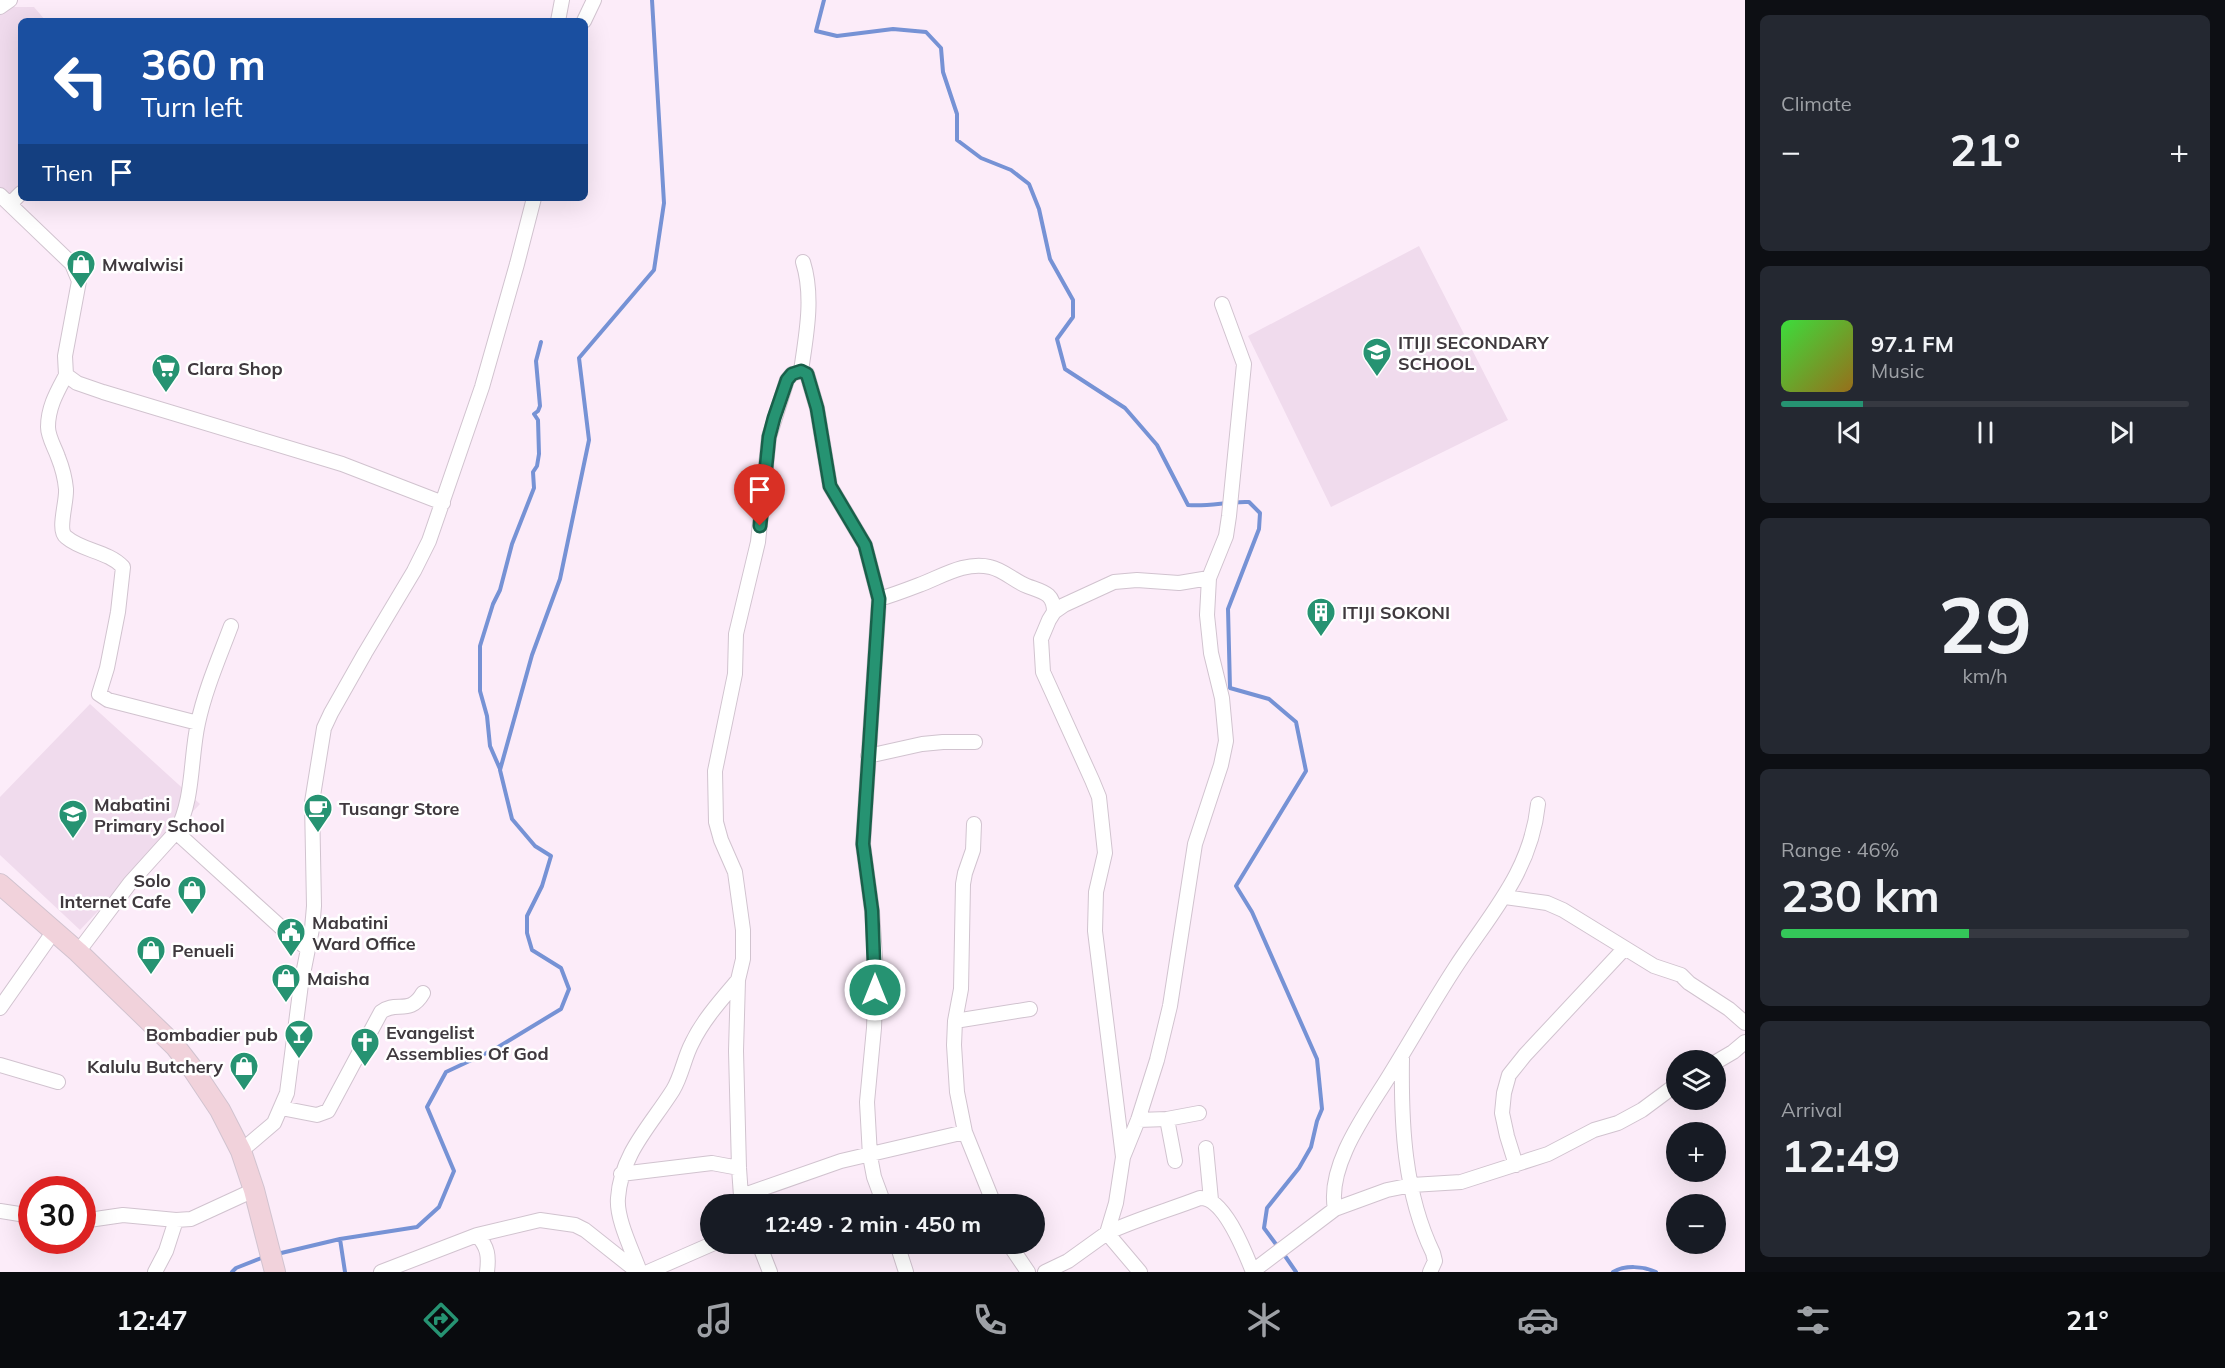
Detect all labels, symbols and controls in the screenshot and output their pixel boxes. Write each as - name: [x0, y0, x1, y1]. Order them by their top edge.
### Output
- text: 360 m: [141, 38, 266, 91]
- icon: left: [42, 42, 120, 120]
- text: Turn left: [141, 90, 243, 124]
- text: Climate: [1781, 91, 1852, 116]
- text: 21°: [1949, 121, 2021, 177]
- text: −: [1781, 130, 1801, 171]
- text: +: [2169, 130, 2189, 171]
- icon: arrive: [105, 156, 138, 189]
- text: Then: [42, 159, 93, 187]
- shop icon: Mwalwisi: [65, 248, 97, 290]
- place label: Mwalwisi: [102, 253, 184, 276]
- text: 97.1 FM: [1871, 330, 1954, 358]
- place label: ITIJI SECONDARY SCHOOL: [1398, 331, 1549, 375]
- school or university icon: ITIJI SECONDARY SCHOOL: [1361, 336, 1393, 378]
- supermarket icon: Clara Shop: [150, 352, 182, 394]
- place label: Clara Shop: [187, 357, 283, 380]
- text: Music: [1871, 358, 1924, 383]
- icon: previous: [1833, 416, 1866, 449]
- icon: pause: [1969, 416, 2002, 449]
- icon: next: [2105, 416, 2138, 449]
- pin: [734, 464, 785, 526]
- icon: arrive: [743, 473, 776, 506]
- text: 29: [1938, 575, 2032, 673]
- building icon: ITIJI SOKONI: [1305, 596, 1337, 638]
- place label: ITIJI SOKONI: [1342, 601, 1450, 624]
- text: km/h: [1962, 663, 2008, 688]
- cafe icon: Tusangr Store: [302, 792, 334, 834]
- place label: Mabatini Primary School: [94, 793, 225, 837]
- place label: Tusangr Store: [339, 797, 460, 820]
- school or university icon: Mabatini Primary School: [57, 798, 89, 840]
- text: Range · 46%: [1781, 837, 1899, 862]
- text: 230 km: [1781, 867, 1940, 923]
- place label: Solo Internet Cafe: [60, 869, 171, 913]
- shop icon: Solo Internet Cafe: [176, 874, 208, 916]
- place label: Mabatini Ward Office: [312, 911, 416, 955]
- public building icon: Mabatini Ward Office: [275, 916, 307, 958]
- shop icon: Penueli: [135, 934, 167, 976]
- place label: Penueli: [172, 939, 234, 962]
- position arrow: [843, 958, 907, 1022]
- shop icon: Maisha: [270, 962, 302, 1004]
- place label: Maisha: [307, 967, 370, 990]
- bar icon: Bombadier pub: [283, 1018, 315, 1060]
- place label: Evangelist Assemblies Of God: [386, 1021, 549, 1065]
- place label: Bombadier pub: [146, 1023, 278, 1046]
- church icon: Evangelist Assemblies Of God: [349, 1026, 381, 1068]
- shop icon: Kalulu Butchery: [228, 1050, 260, 1092]
- map controls: [1666, 1050, 1726, 1254]
- button: layers: [1666, 1050, 1726, 1110]
- place label: Kalulu Butchery: [87, 1055, 223, 1078]
- text: Arrival: [1781, 1097, 1842, 1122]
- button: +: [1666, 1122, 1726, 1182]
- text: 12:49: [1781, 1127, 1900, 1183]
- speed limit sign: 30: [18, 1176, 96, 1254]
- button: −: [1666, 1194, 1726, 1254]
- text: 12:49 · 2 min · 450 m: [764, 1210, 981, 1238]
- icon: directions: [420, 1299, 462, 1341]
- icon: music: [694, 1299, 736, 1341]
- icon: phone: [969, 1299, 1011, 1341]
- icon: climate: [1243, 1299, 1285, 1341]
- icon: car: [1517, 1299, 1559, 1341]
- icon: filters: [1792, 1299, 1834, 1341]
- text: 12:47: [116, 1303, 188, 1337]
- text: 21°: [2066, 1303, 2109, 1337]

